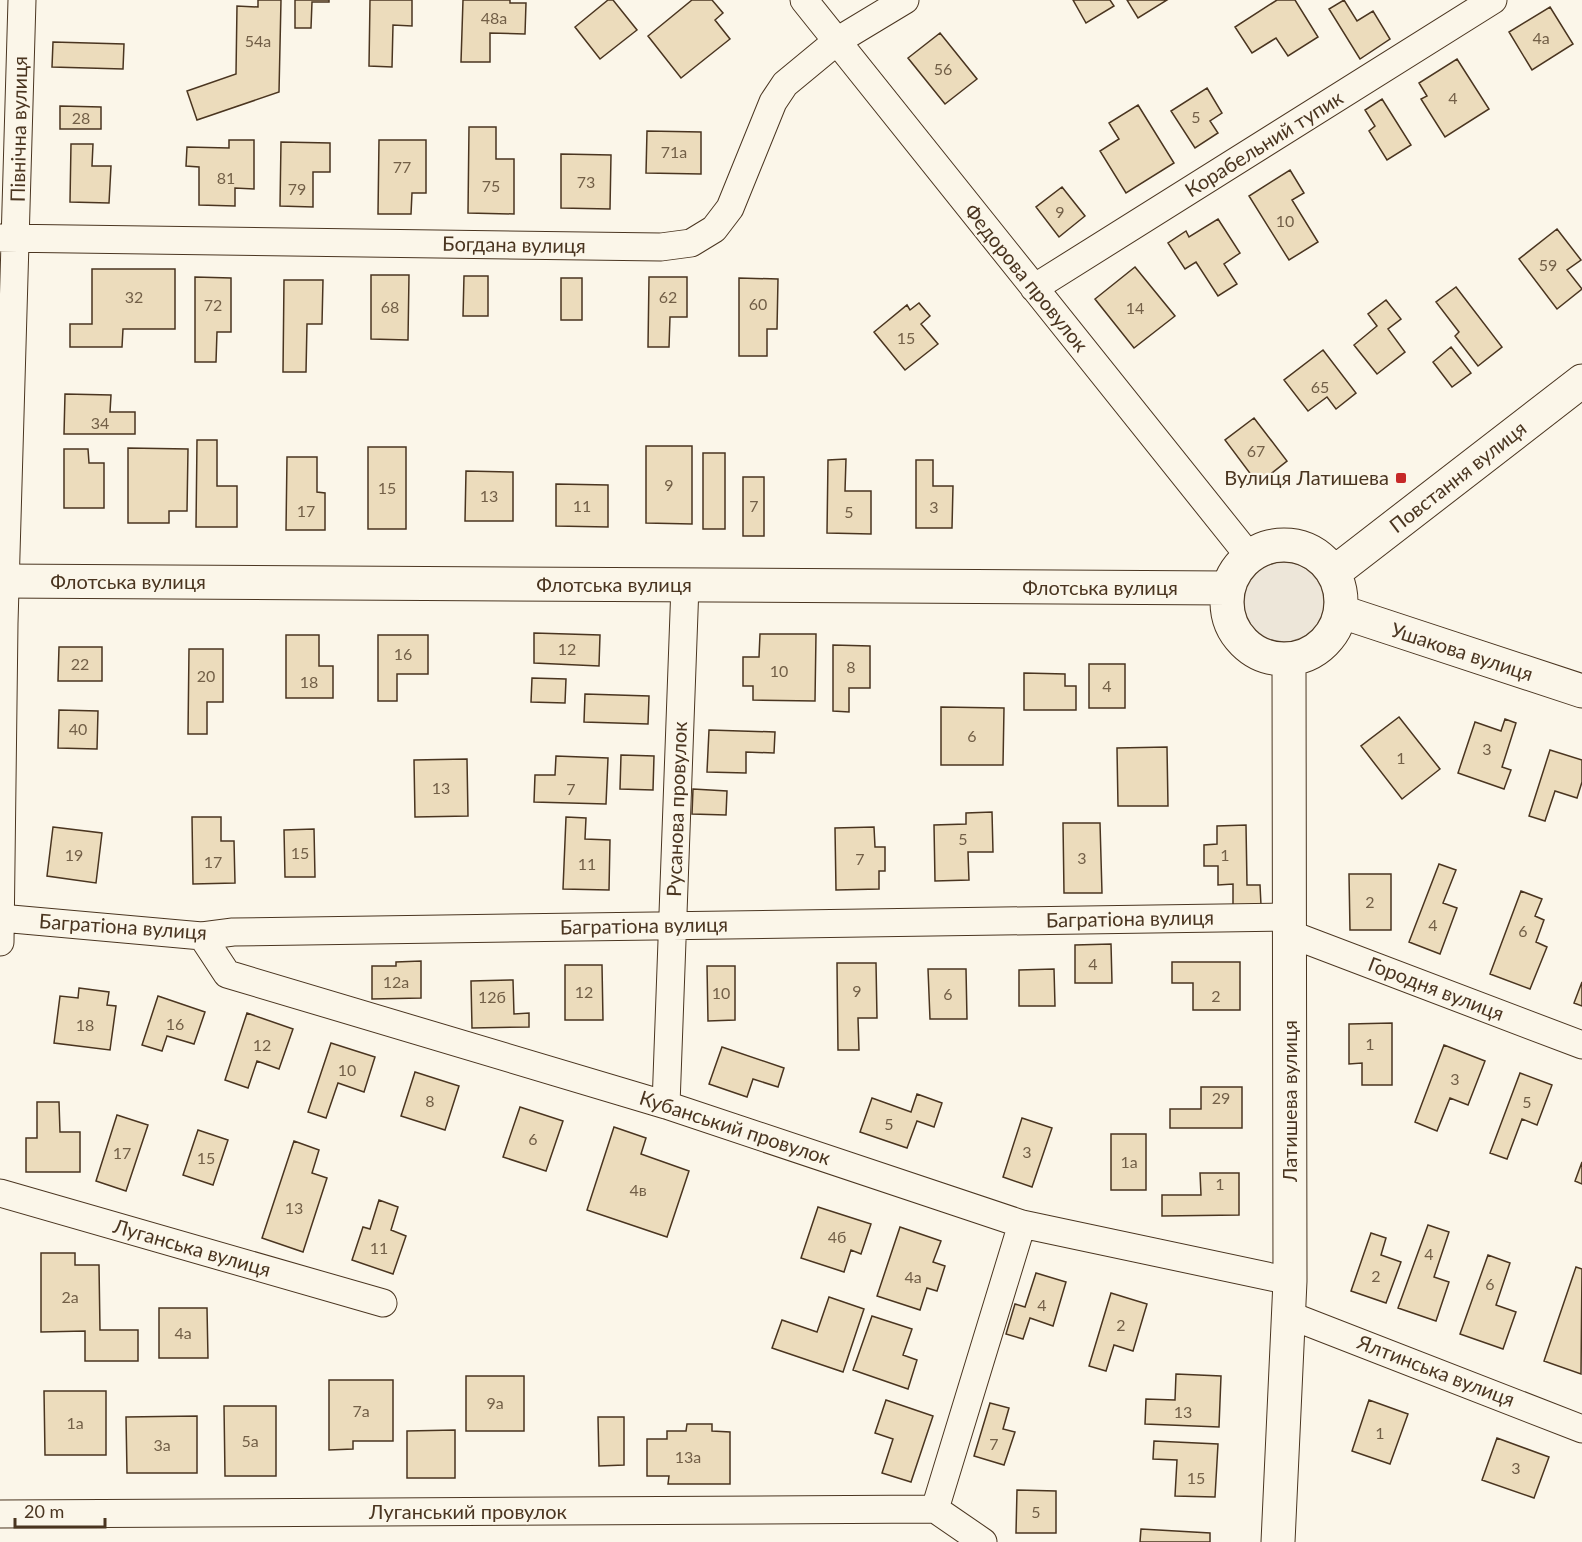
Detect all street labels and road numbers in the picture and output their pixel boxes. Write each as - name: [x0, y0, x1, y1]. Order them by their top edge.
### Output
- street label: Північна вулиця: [5, 56, 31, 202]
- street label: Корабельний тупик: [1180, 85, 1347, 201]
- street label: Федорова провулок: [960, 199, 1094, 357]
- street label: Богдана вулиця: [442, 231, 586, 257]
- street label: Повстання вулиця: [1384, 415, 1531, 537]
- street label: Флотська вулиця: [50, 569, 206, 593]
- street label: Флотська вулиця: [536, 572, 692, 596]
- street label: Флотська вулиця: [1022, 575, 1178, 599]
- street label: Ушакова вулиця: [1388, 617, 1536, 685]
- street label: Русанова провулок: [661, 720, 691, 897]
- street label: Багратіона вулиця: [1046, 905, 1214, 931]
- street label: Багратіона вулиця: [38, 908, 208, 944]
- street label: Багратіона вулиця: [560, 912, 728, 938]
- street label: Городня вулиця: [1365, 951, 1508, 1025]
- street label: Латишева вулиця: [1277, 1020, 1301, 1183]
- street label: Кубанський провулок: [637, 1085, 834, 1169]
- street label: Луганська вулиця: [110, 1213, 274, 1281]
- street label: Ялтинська вулиця: [1353, 1329, 1518, 1411]
- street label: Луганський провулок: [368, 1499, 568, 1523]

